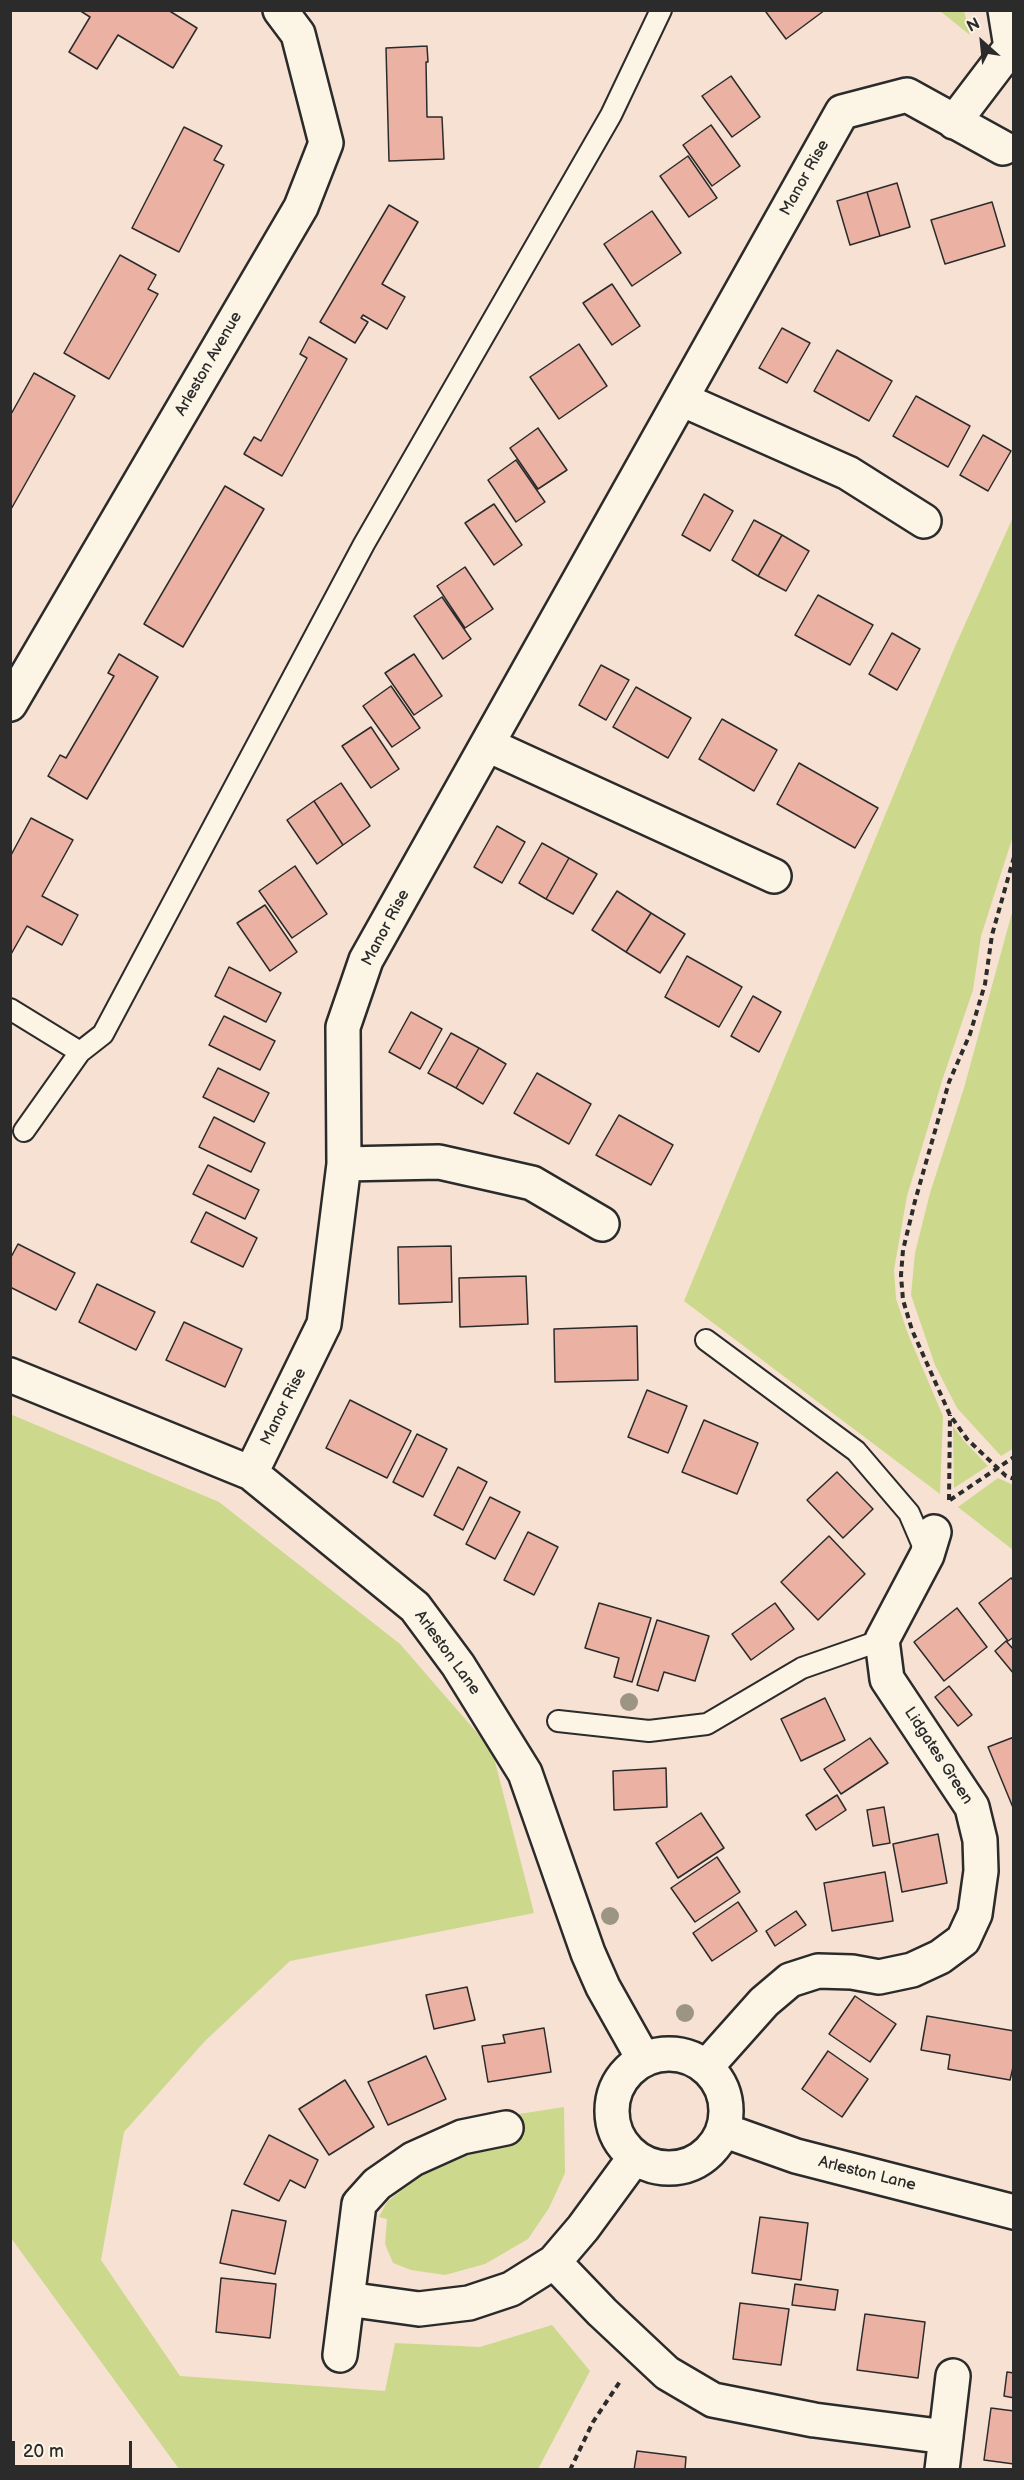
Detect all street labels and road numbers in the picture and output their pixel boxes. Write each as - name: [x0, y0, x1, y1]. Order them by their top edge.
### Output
- street label: Manor Rise: [776, 137, 834, 219]
- street label: Arleston Avenue: [171, 309, 247, 419]
- street label: Manor Rise: [358, 887, 414, 969]
- street label: Manor Rise: [257, 1365, 311, 1449]
- street label: Arleston Lane: [410, 1607, 484, 1699]
- street label: Lidgates Green: [899, 1704, 977, 1808]
- street label: Arleston Lane: [816, 2153, 918, 2195]

